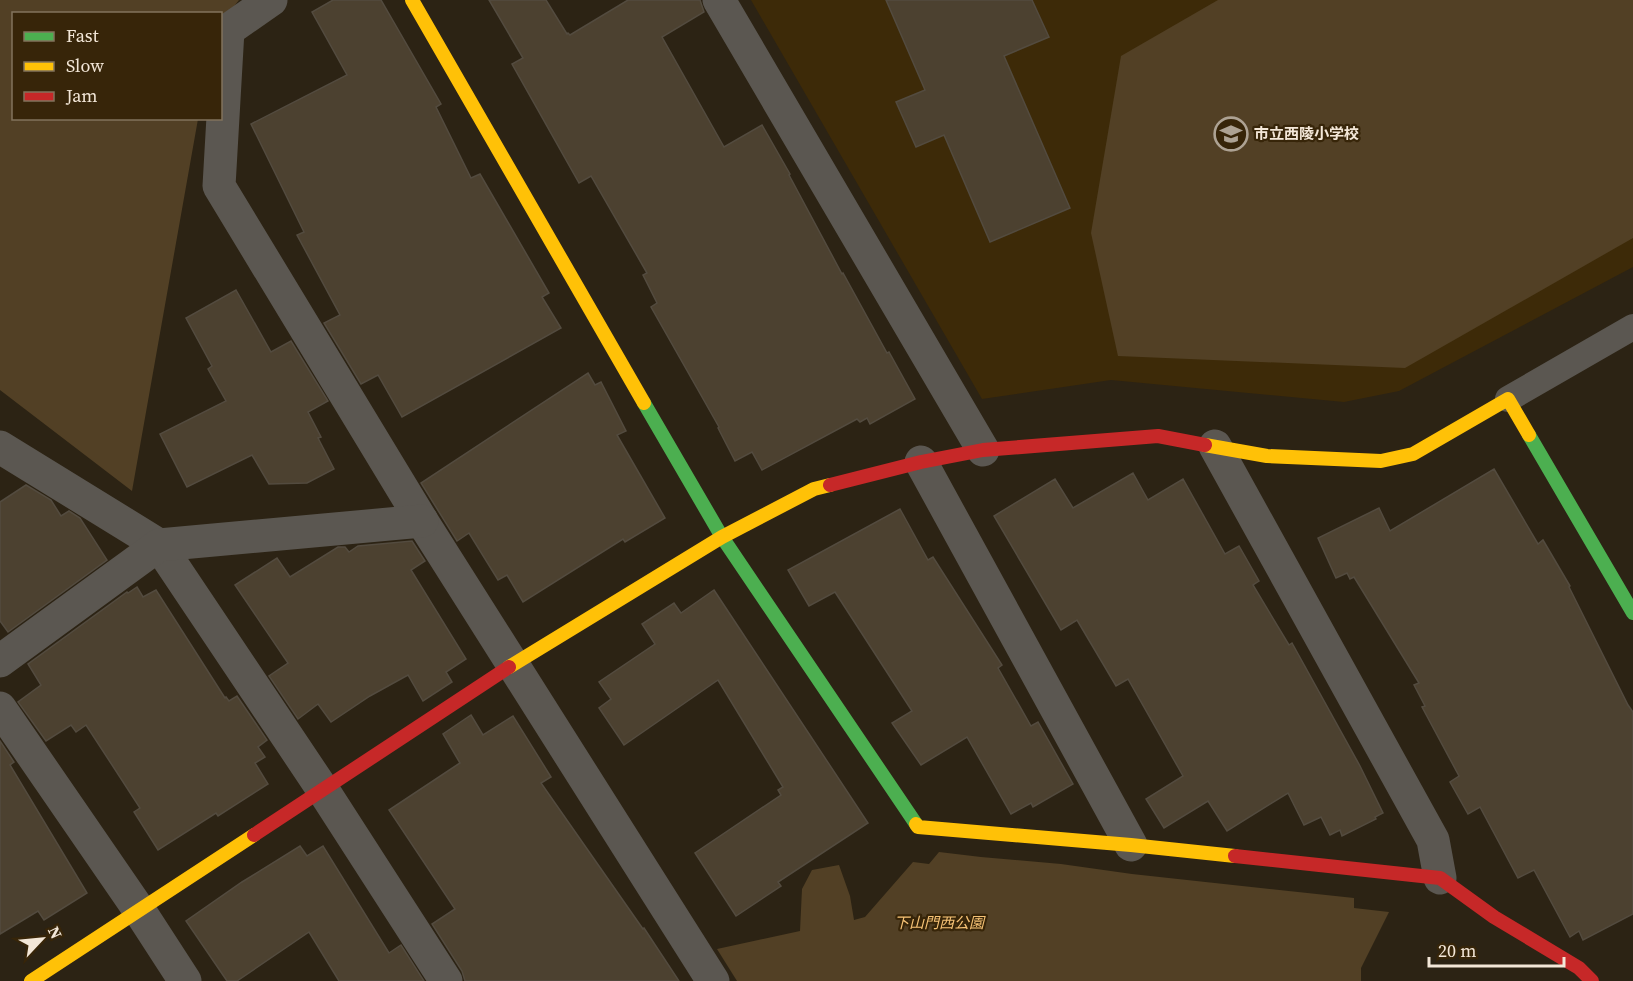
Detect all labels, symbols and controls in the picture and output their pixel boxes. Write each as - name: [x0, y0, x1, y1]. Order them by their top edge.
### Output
- legend: [12, 12, 222, 120]
- text: Fast: [66, 23, 99, 48]
- text: Slow: [66, 53, 104, 78]
- text: Jam: [65, 83, 98, 108]
- school or university icon: 市立西陵小学校: [1213, 116, 1249, 152]
- place label: 市立西陵小学校: [1254, 123, 1359, 144]
- north arrow: [12, 909, 72, 969]
- park label: 下山門西公園: [894, 912, 986, 933]
- text: N: [43, 922, 68, 943]
- scale bar: [1429, 930, 1564, 968]
- text: 20 m: [1438, 938, 1476, 963]

